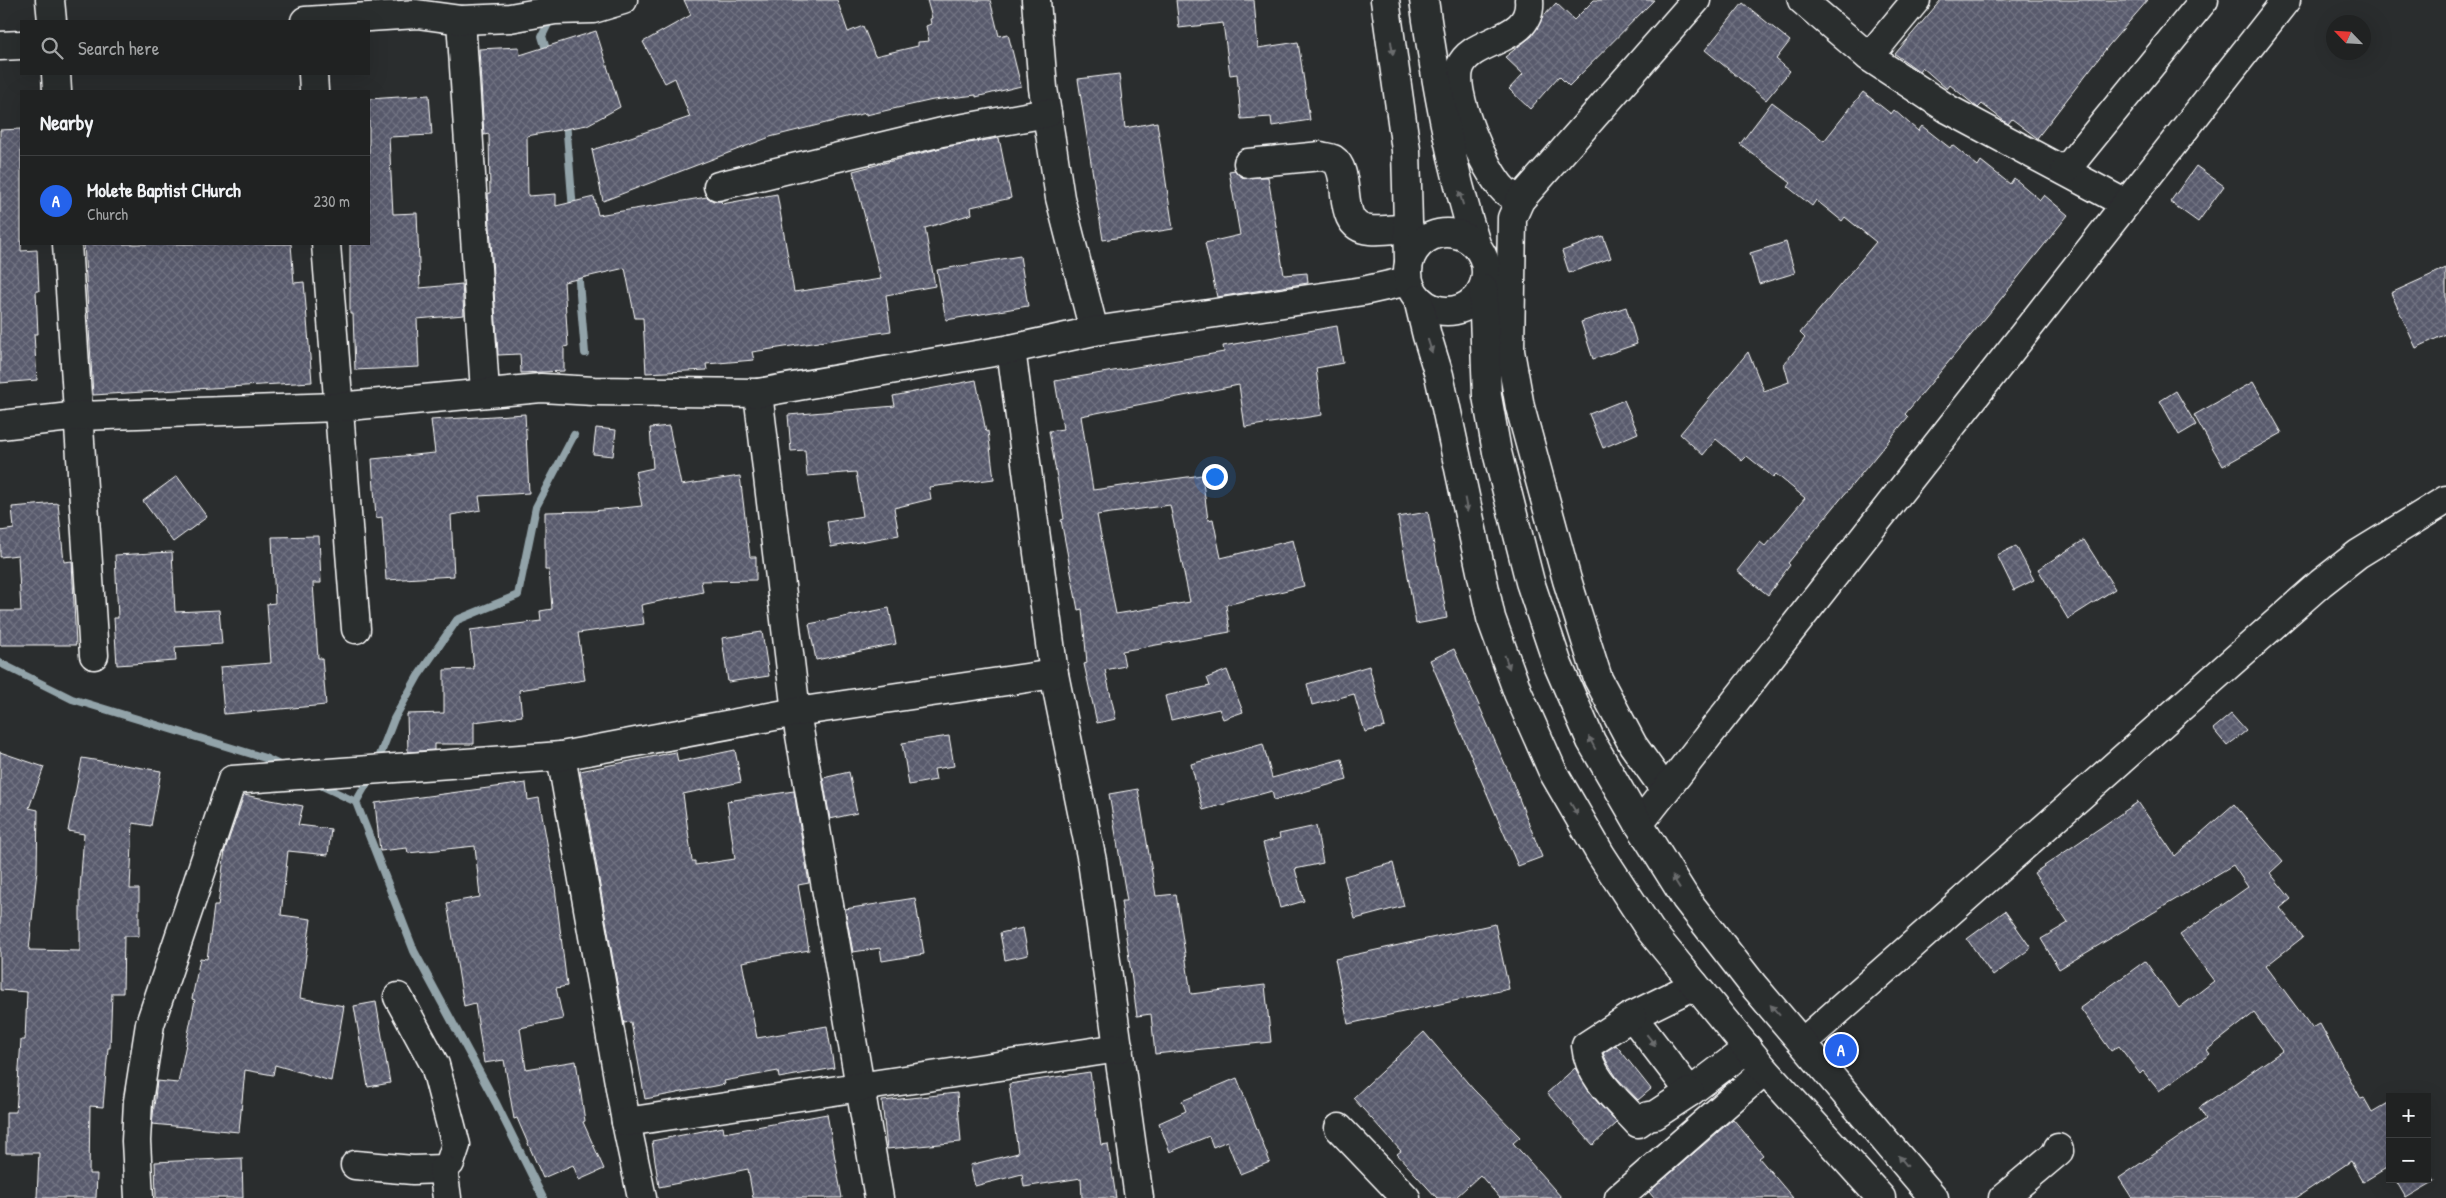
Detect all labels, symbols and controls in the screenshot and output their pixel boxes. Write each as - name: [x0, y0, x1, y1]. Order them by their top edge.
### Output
- north arrow: [2326, 15, 2371, 60]
- search box: [20, 20, 370, 75]
- icon: search: [38, 34, 66, 62]
- text: Search here: [78, 35, 159, 61]
- one-way arrow: [1389, 41, 1397, 57]
- text: Nearby: [40, 108, 93, 137]
- text: Molete Baptist CHurch: [87, 177, 241, 203]
- text: A: [52, 190, 60, 212]
- text: 230 m: [314, 190, 350, 212]
- one-way arrow: [1457, 190, 1465, 205]
- text: Church: [87, 203, 128, 225]
- one-way arrow: [1427, 339, 1434, 354]
- your location: [1202, 464, 1228, 490]
- one-way arrow: [1462, 497, 1470, 513]
- one-way arrow: [1503, 655, 1511, 670]
- one-way arrow: [1588, 735, 1596, 750]
- one-way arrow: [1570, 803, 1579, 816]
- one-way arrow: [1671, 875, 1680, 888]
- one-way arrow: [1769, 1005, 1781, 1017]
- pin: A: [1825, 1031, 1857, 1069]
- one-way arrow: [1645, 1034, 1656, 1047]
- map controls: [2386, 1093, 2431, 1183]
- button: +: [2386, 1093, 2431, 1138]
- button: −: [2386, 1138, 2431, 1183]
- one-way arrow: [1897, 1155, 1908, 1168]

